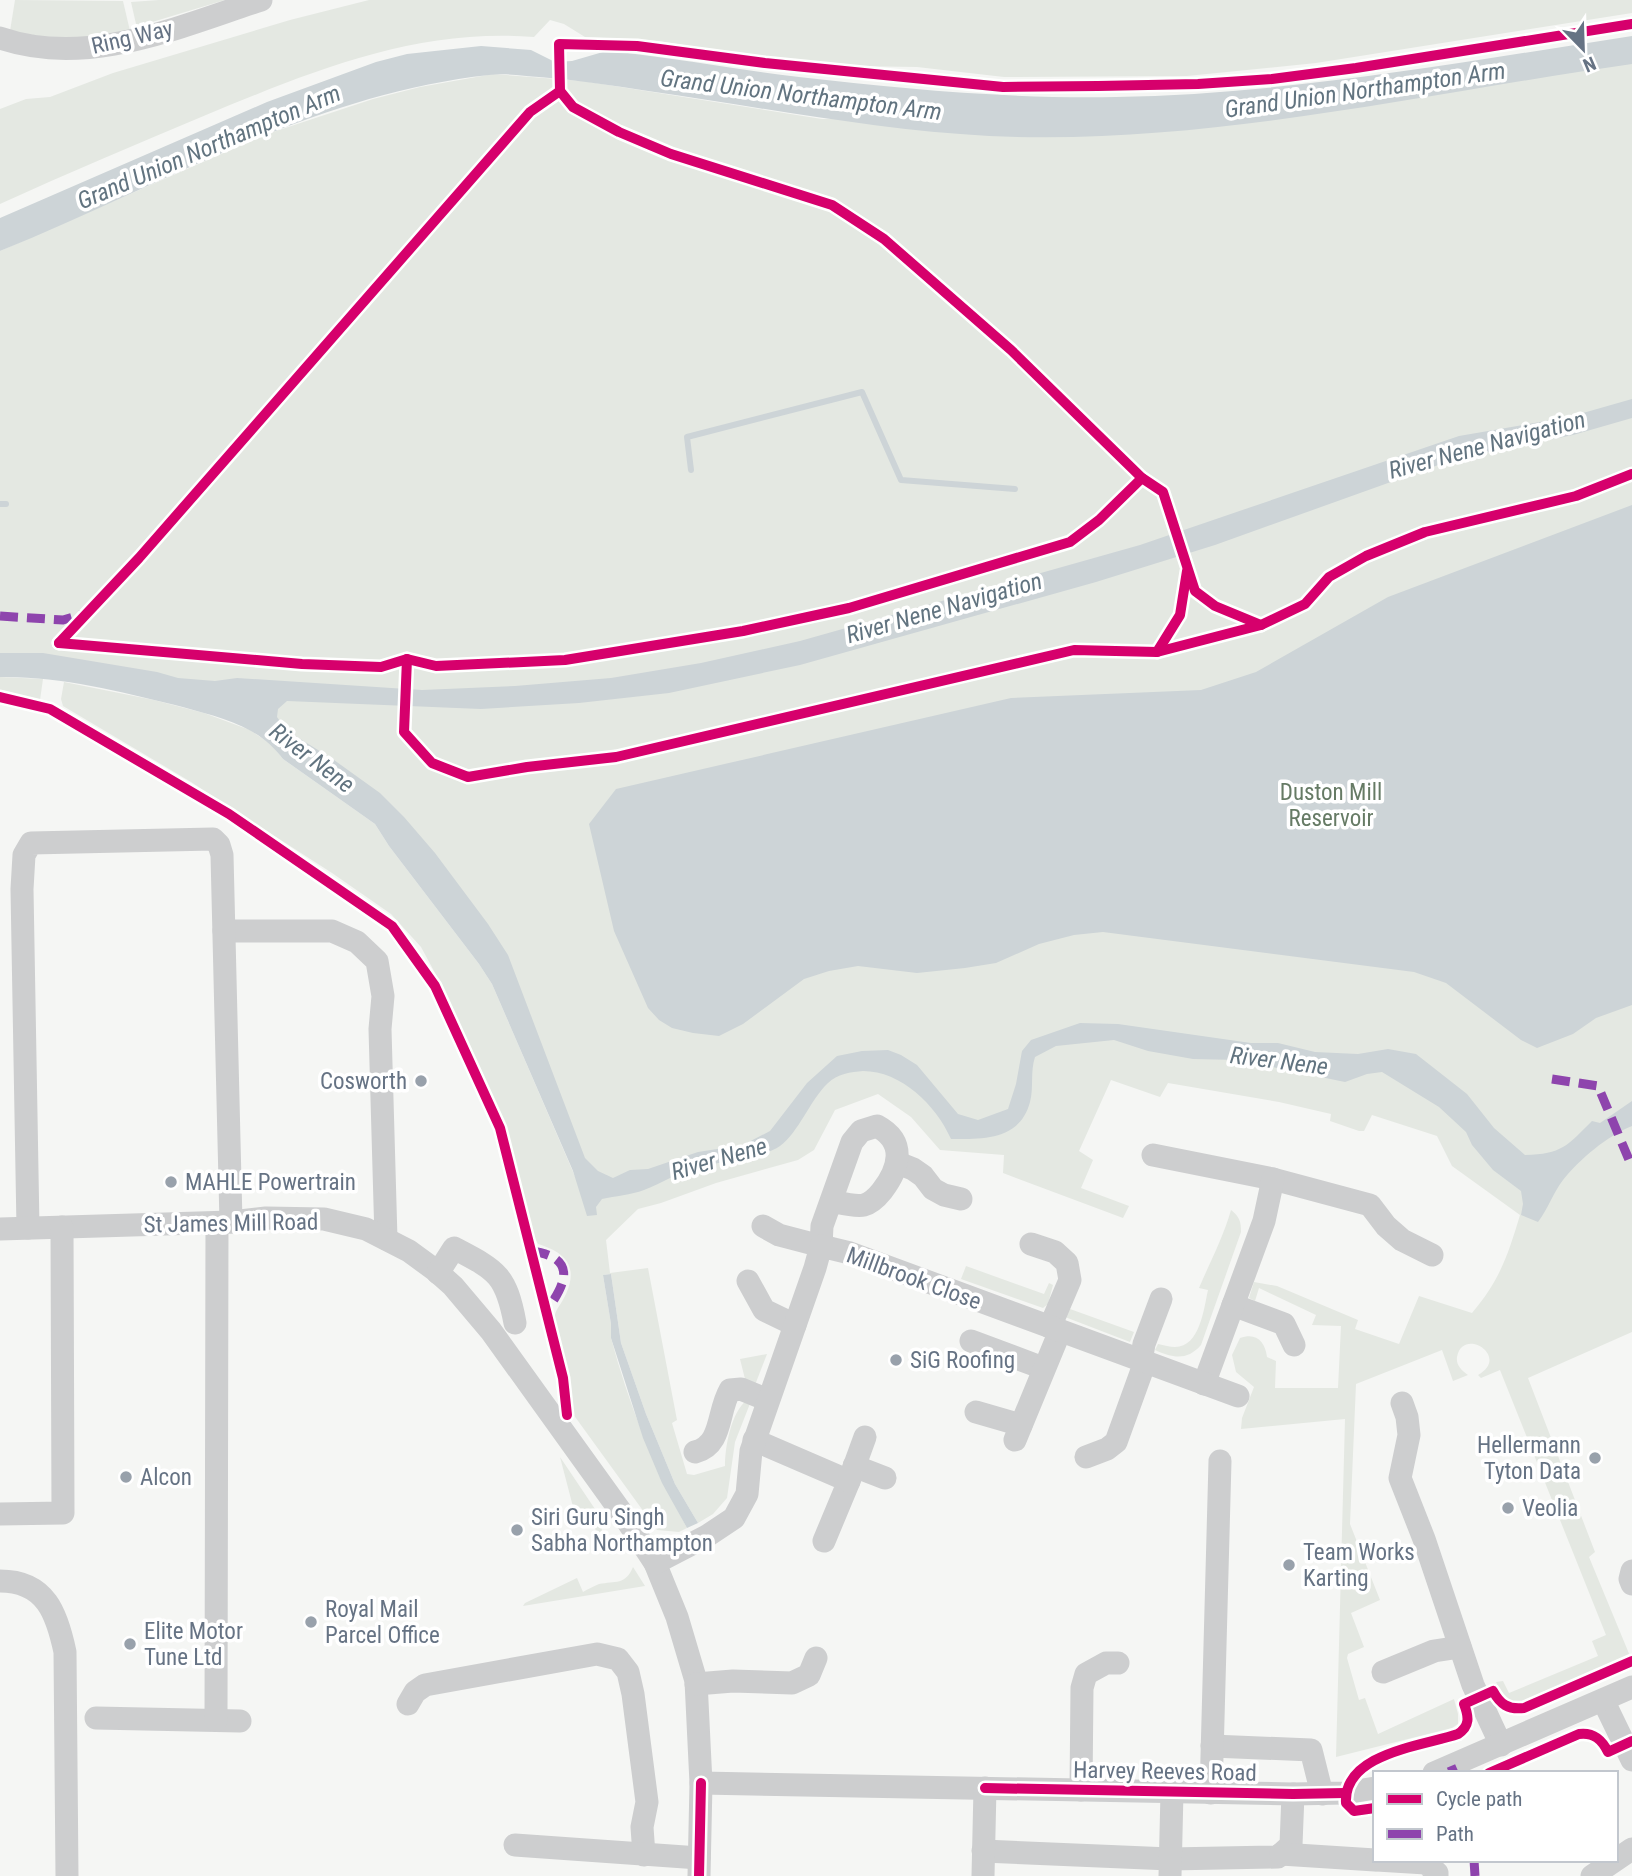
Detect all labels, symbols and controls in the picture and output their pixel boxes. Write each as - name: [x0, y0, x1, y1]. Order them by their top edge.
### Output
- north arrow: [1548, 14, 1618, 84]
- street label: Ring Way: [89, 15, 176, 60]
- text: N: [1580, 51, 1599, 77]
- water label: Grand Union Northampton Arm: [1223, 56, 1507, 124]
- water label: Grand Union Northampton Arm: [659, 64, 943, 126]
- water label: Grand Union Northampton Arm: [73, 79, 345, 215]
- water label: River Nene Navigation: [1386, 405, 1588, 485]
- water label: River Nene Navigation: [843, 567, 1045, 649]
- water label: River Nene: [264, 717, 360, 799]
- park label: Duston Mill Reservoir: [1280, 779, 1382, 832]
- water label: River Nene: [1228, 1041, 1330, 1081]
- place label: Cosworth: [320, 1068, 407, 1095]
- marker: Cosworth: [413, 1073, 429, 1089]
- water label: River Nene: [668, 1132, 770, 1186]
- place label: MAHLE Powertrain: [185, 1169, 356, 1196]
- marker: MAHLE Powertrain: [163, 1174, 179, 1190]
- street label: St James Mill Road: [143, 1208, 319, 1239]
- street label: Millbrook Close: [843, 1242, 985, 1315]
- place label: SiG Roofing: [910, 1347, 1015, 1374]
- marker: SiG Roofing: [888, 1352, 904, 1368]
- place label: Hellermann Tyton Data: [1477, 1432, 1581, 1485]
- marker: Hellermann Tyton Data: [1587, 1450, 1603, 1466]
- place label: Alcon: [140, 1464, 192, 1491]
- marker: Alcon: [118, 1469, 134, 1485]
- place label: Veolia: [1522, 1495, 1578, 1522]
- marker: Veolia: [1500, 1500, 1516, 1516]
- place label: Siri Guru Singh Sabha Northampton: [531, 1504, 713, 1557]
- marker: Siri Guru Singh Sabha Northampton: [509, 1522, 525, 1538]
- place label: Team Works Karting: [1303, 1539, 1415, 1592]
- marker: Team Works Karting: [1281, 1557, 1297, 1573]
- place label: Royal Mail Parcel Office: [325, 1596, 440, 1649]
- marker: Royal Mail Parcel Office: [303, 1614, 319, 1630]
- place label: Elite Motor Tune Ltd: [144, 1618, 243, 1671]
- marker: Elite Motor Tune Ltd: [122, 1636, 138, 1652]
- street label: Harvey Reeves Road: [1073, 1756, 1257, 1787]
- legend: [1373, 1771, 1618, 1862]
- text: Cycle path: [1436, 1787, 1522, 1811]
- text: Path: [1436, 1822, 1474, 1846]

